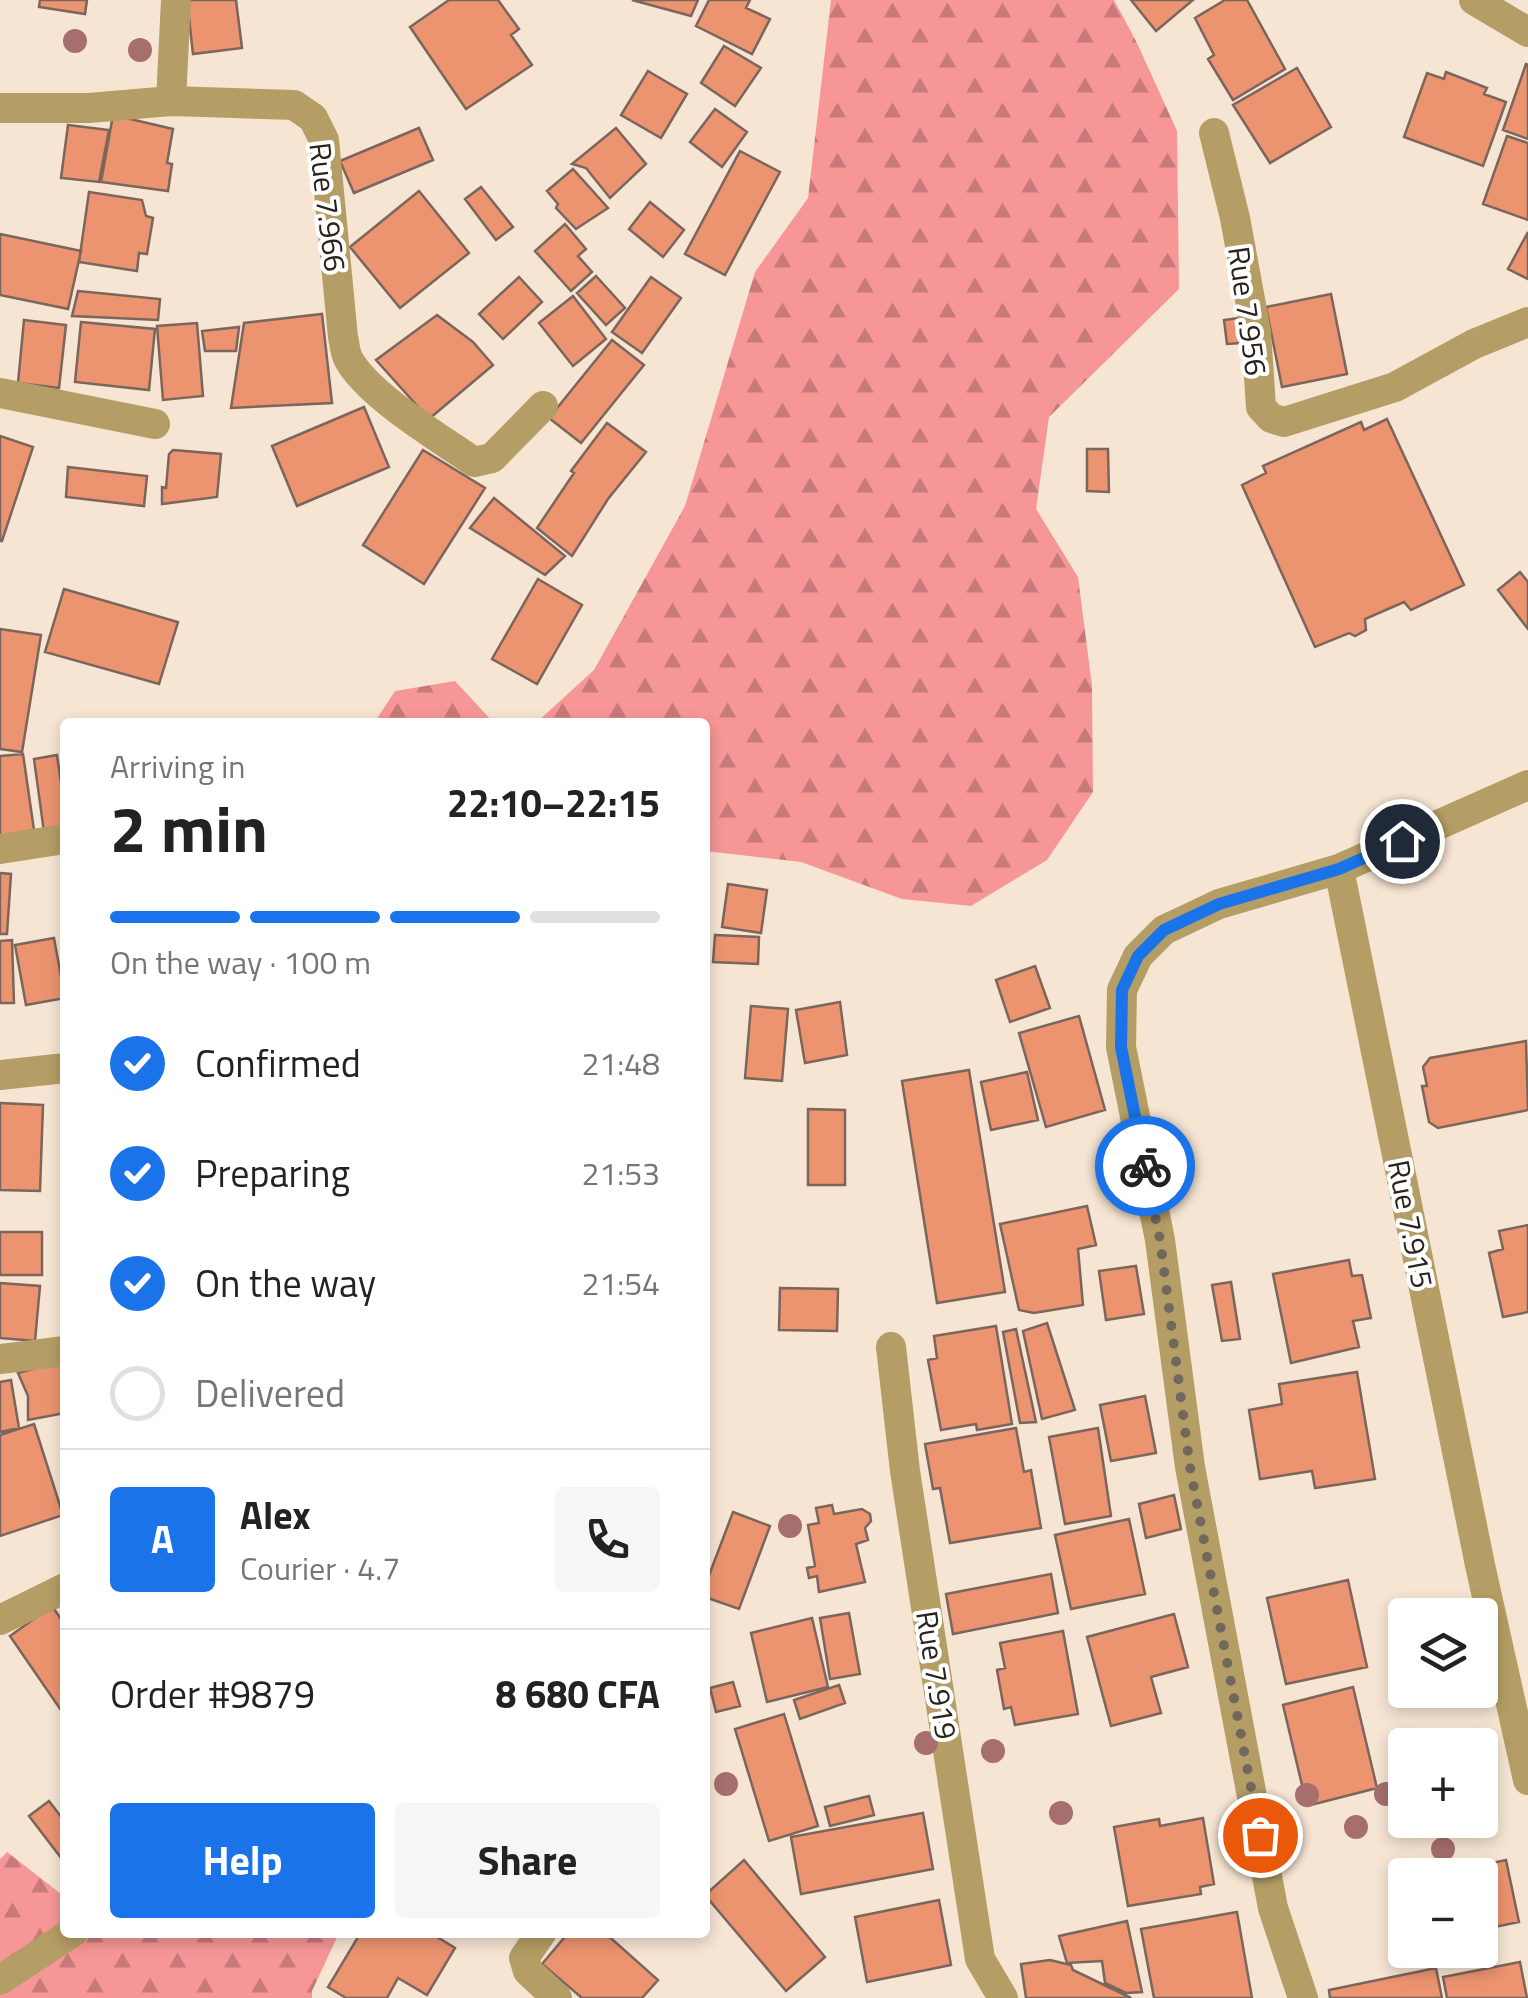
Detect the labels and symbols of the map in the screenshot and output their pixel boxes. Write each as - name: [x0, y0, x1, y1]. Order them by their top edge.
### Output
- street label: Rue 7.966: [297, 140, 359, 274]
- street label: Rue 7.956: [1216, 244, 1280, 378]
- pin: [1360, 799, 1445, 884]
- courier: [1095, 1116, 1195, 1216]
- street label: Rue 7.915: [1376, 1156, 1446, 1292]
- street label: Rue 7.919: [904, 1607, 970, 1743]
- pin: [1218, 1793, 1303, 1878]

